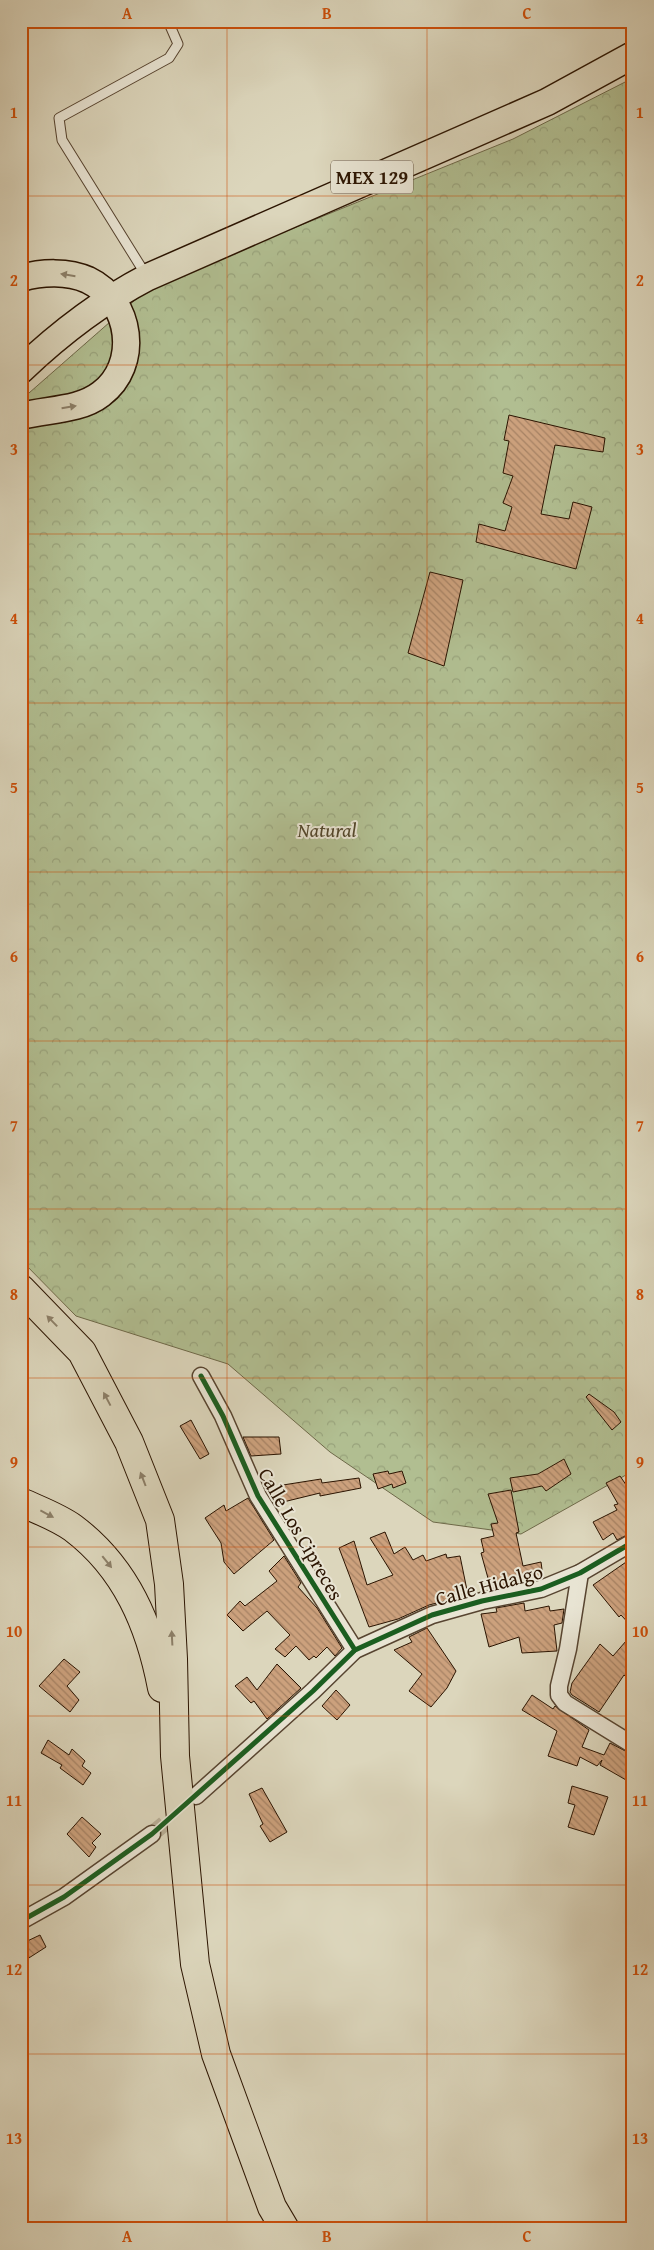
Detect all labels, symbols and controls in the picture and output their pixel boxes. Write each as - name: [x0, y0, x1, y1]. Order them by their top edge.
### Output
- text: A: [122, 1, 133, 25]
- text: B: [322, 1, 332, 25]
- text: C: [522, 1, 532, 25]
- text: 1: [10, 100, 18, 124]
- text: 1: [636, 100, 644, 124]
- road number: MEX 129: [331, 160, 413, 193]
- text: 2: [10, 268, 18, 292]
- text: 2: [636, 268, 644, 292]
- one-way arrow: [60, 271, 76, 279]
- one-way arrow: [62, 403, 78, 411]
- text: 3: [10, 437, 18, 461]
- text: 3: [636, 437, 644, 461]
- text: 4: [10, 606, 18, 630]
- text: 4: [636, 606, 644, 630]
- text: 5: [10, 775, 18, 799]
- text: 5: [636, 775, 644, 799]
- park label: Natural: [297, 815, 357, 844]
- text: 6: [10, 944, 18, 968]
- text: 6: [636, 944, 644, 968]
- text: 7: [10, 1113, 18, 1137]
- text: 7: [636, 1113, 644, 1137]
- text: 8: [10, 1282, 18, 1306]
- text: 8: [636, 1282, 644, 1306]
- one-way arrow: [46, 1315, 58, 1327]
- one-way arrow: [103, 1392, 111, 1407]
- text: 9: [10, 1450, 18, 1474]
- text: 9: [636, 1450, 644, 1474]
- street label: Calle Los Cipreces: [252, 1462, 351, 1605]
- one-way arrow: [139, 1472, 147, 1486]
- one-way arrow: [40, 1510, 54, 1518]
- one-way arrow: [101, 1555, 112, 1568]
- street label: Calle Hidalgo: [432, 1556, 546, 1613]
- text: 10: [6, 1619, 22, 1643]
- text: 10: [632, 1619, 648, 1643]
- one-way arrow: [168, 1629, 176, 1645]
- text: 11: [6, 1788, 22, 1812]
- text: 11: [632, 1788, 648, 1812]
- text: 12: [6, 1957, 22, 1981]
- text: 12: [632, 1957, 648, 1981]
- text: 13: [6, 2126, 22, 2150]
- text: 13: [632, 2126, 648, 2150]
- text: A: [122, 2224, 133, 2248]
- text: B: [322, 2224, 332, 2248]
- text: C: [522, 2224, 532, 2248]

